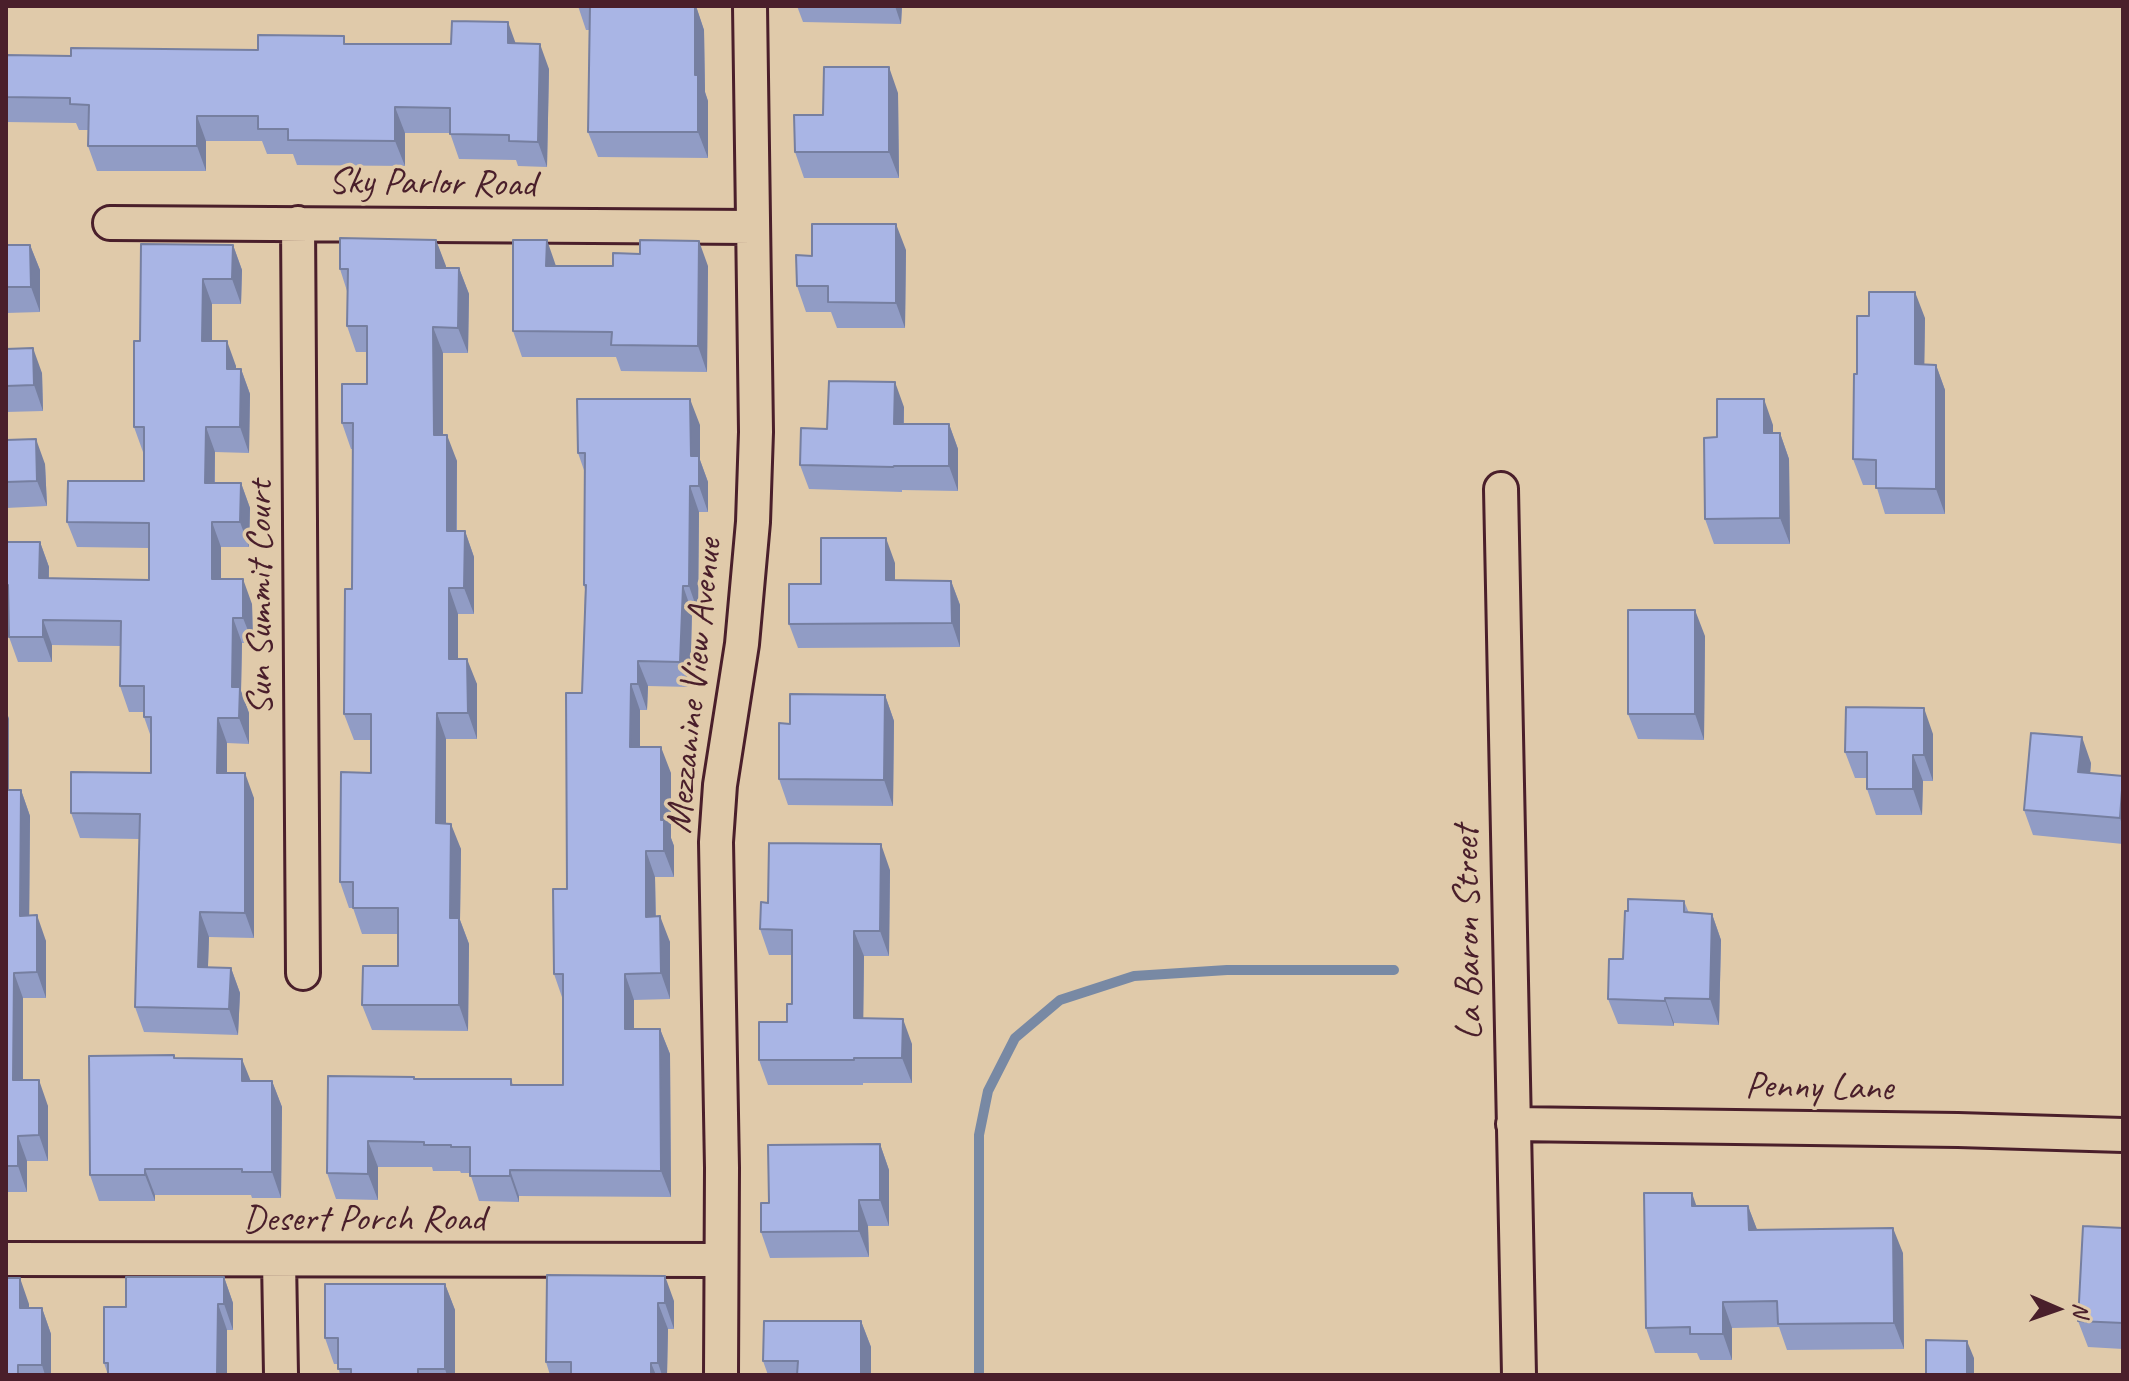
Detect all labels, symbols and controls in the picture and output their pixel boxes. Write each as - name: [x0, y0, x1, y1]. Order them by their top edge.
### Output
- street label: Sky Parlor Road: [328, 159, 536, 209]
- street label: Sun Summit Court: [238, 481, 284, 715]
- street label: Mezzanine View Avenue: [657, 536, 733, 836]
- street label: La Baron Street: [1444, 825, 1494, 1041]
- street label: Penny Lane: [1745, 1064, 1893, 1112]
- street label: Desert Porch Road: [243, 1197, 485, 1243]
- north arrow: [2017, 1269, 2097, 1349]
- text: N: [2067, 1303, 2095, 1317]

